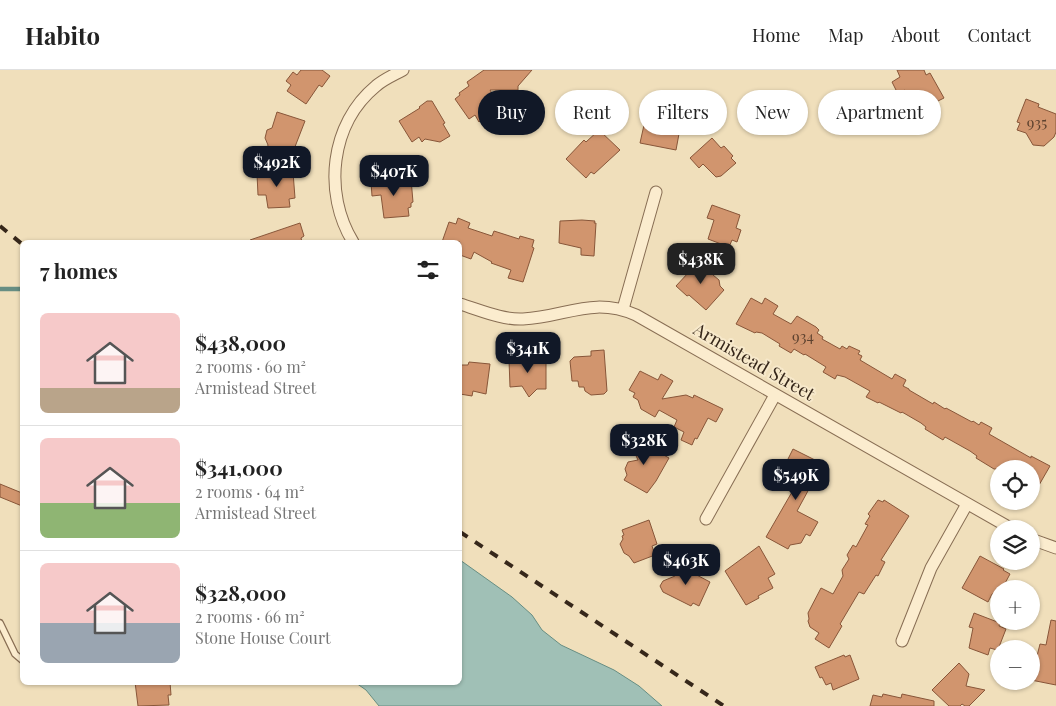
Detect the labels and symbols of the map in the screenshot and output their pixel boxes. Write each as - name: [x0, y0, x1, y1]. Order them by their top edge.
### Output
- house number: 935: [1027, 112, 1047, 132]
- pin: $492K: [242, 146, 312, 188]
- pin: $407K: [359, 154, 429, 197]
- pin: $438K: [666, 242, 736, 285]
- street label: Armistead Street: [689, 316, 820, 406]
- house number: 934: [792, 326, 814, 346]
- pin: $341K: [493, 332, 563, 374]
- pin: $328K: [609, 424, 679, 466]
- pin: $549K: [761, 458, 831, 501]
- pin: $463K: [651, 544, 721, 586]

